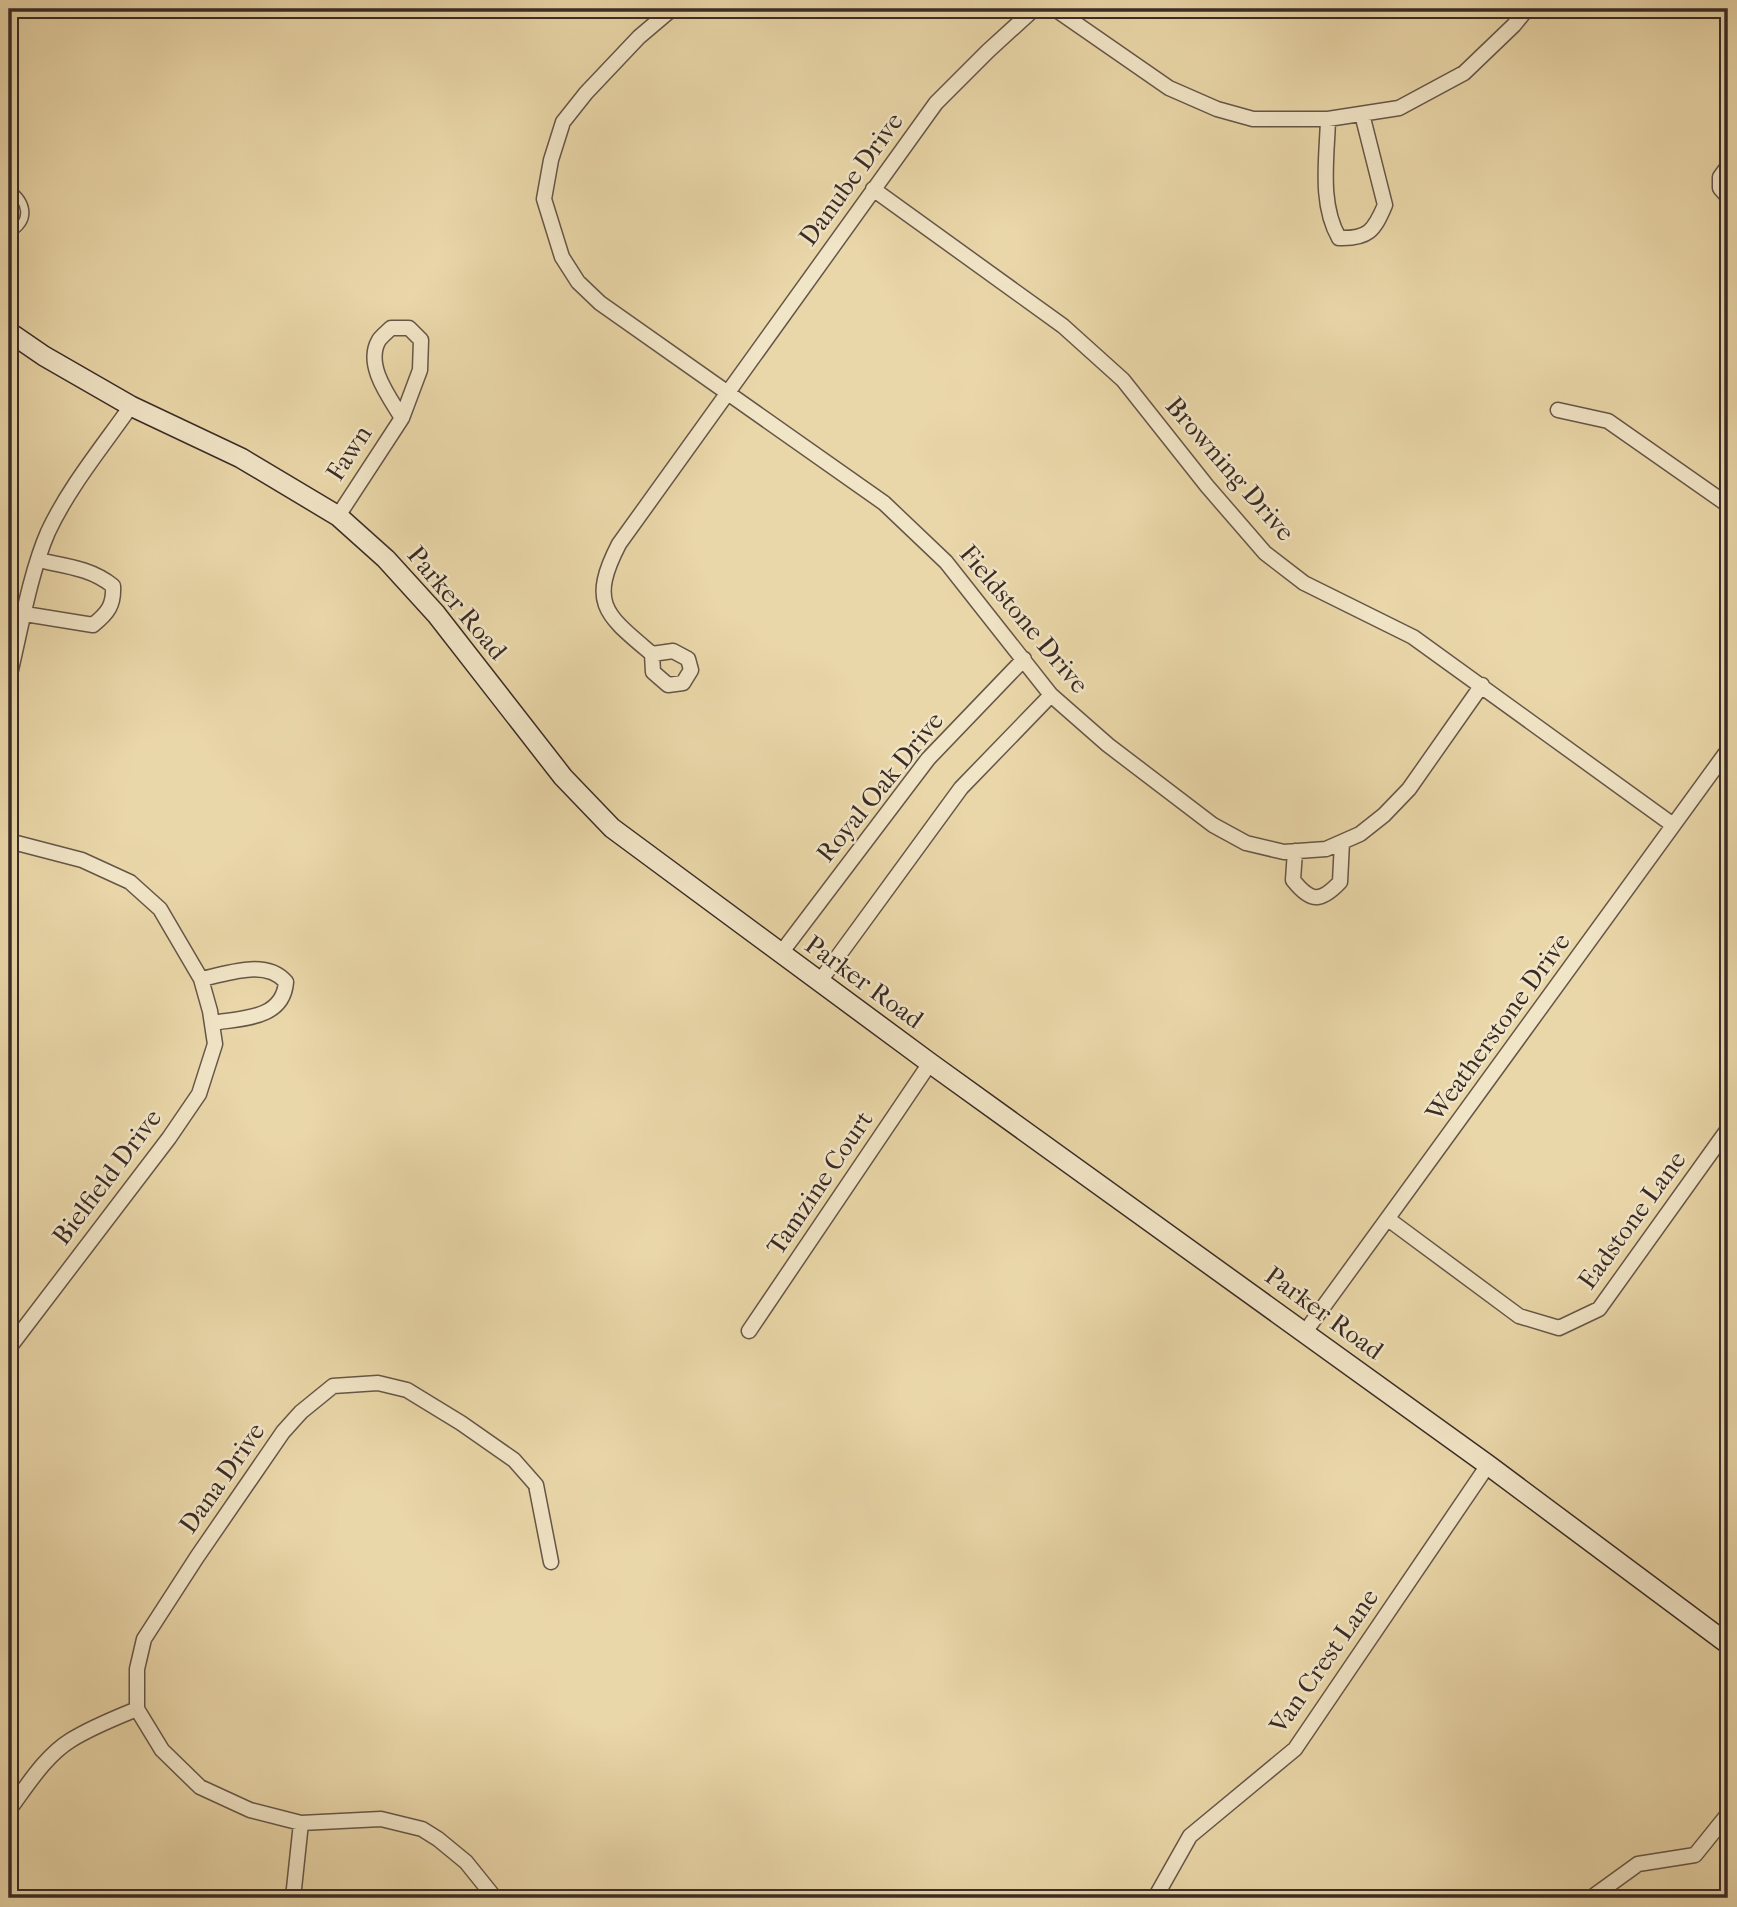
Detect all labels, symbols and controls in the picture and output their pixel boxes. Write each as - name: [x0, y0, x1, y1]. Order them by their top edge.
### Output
- street label: Danube Drive: [792, 106, 910, 252]
- street label: Browning Drive: [1159, 391, 1301, 547]
- street label: Fawn: [320, 419, 378, 487]
- street label: Fieldstone Drive: [953, 538, 1095, 700]
- street label: Parker Road: [401, 540, 514, 667]
- street label: Royal Oak Drive: [810, 706, 950, 868]
- street label: Weatherstone Drive: [1419, 927, 1577, 1128]
- street label: Parker Road: [799, 929, 930, 1036]
- street label: Bielfield Drive: [46, 1103, 168, 1251]
- street label: Tamzine Court: [760, 1104, 880, 1261]
- street label: Eadstone Lane: [1572, 1145, 1693, 1295]
- street label: Parker Road: [1259, 1260, 1390, 1367]
- street label: Dana Drive: [173, 1417, 272, 1539]
- street label: Van Crest Lane: [1262, 1583, 1385, 1740]

